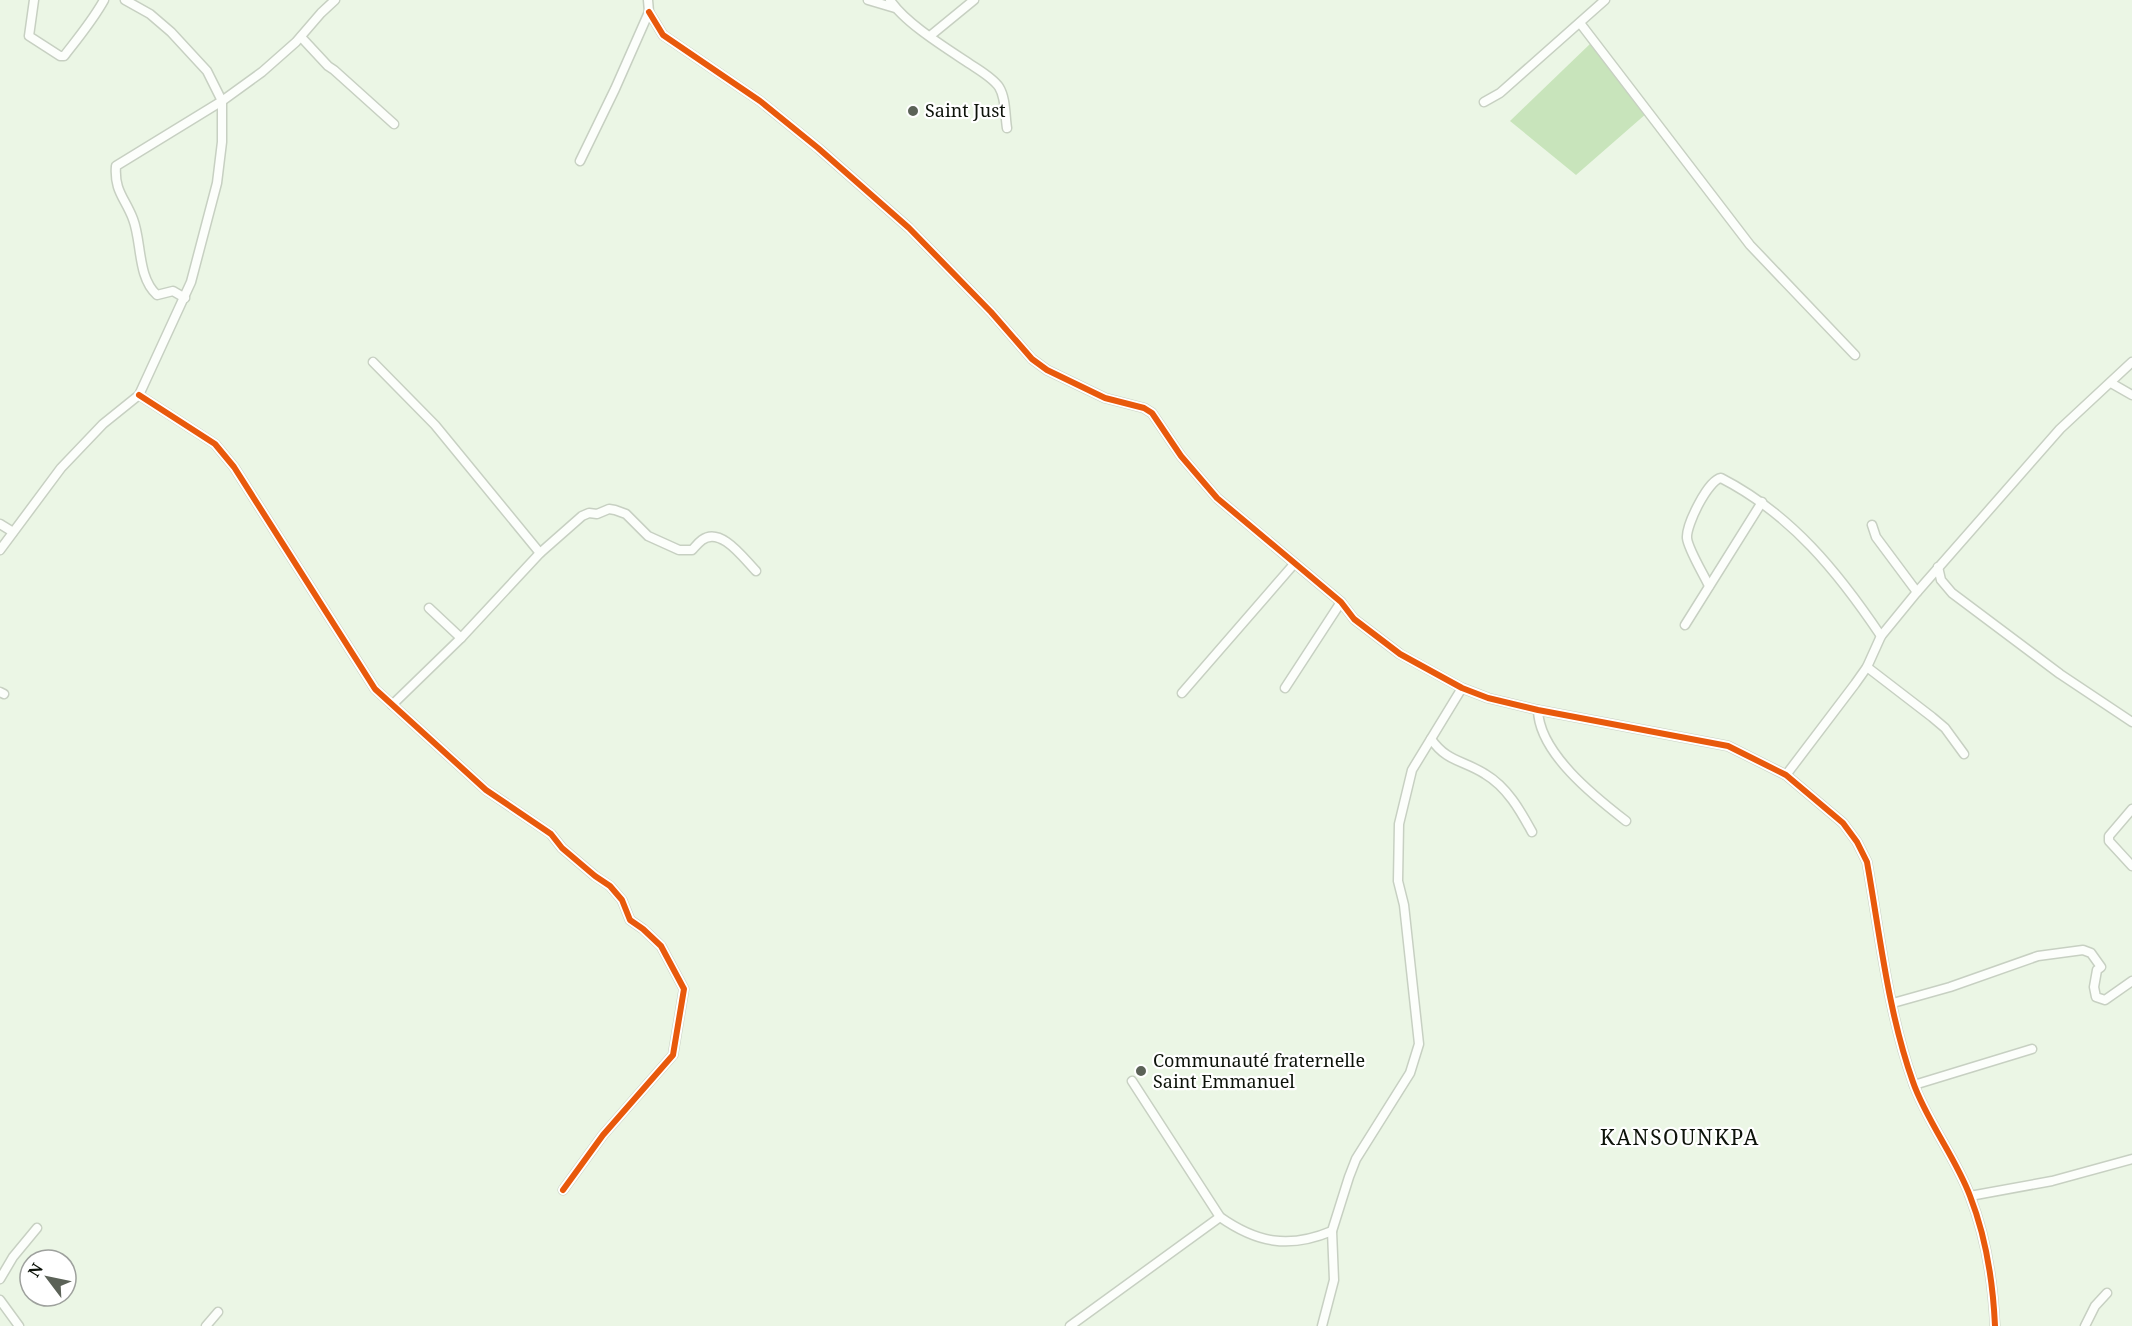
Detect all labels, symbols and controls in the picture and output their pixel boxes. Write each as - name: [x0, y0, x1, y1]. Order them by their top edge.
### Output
- place label: Saint Just: [925, 98, 1006, 122]
- marker: Saint Just: [906, 104, 920, 118]
- place label: Communauté fraternelle Saint Emmanuel: [1153, 1048, 1365, 1093]
- marker: Communauté fraternelle Saint Emmanuel: [1134, 1064, 1148, 1078]
- district label: KANSOUNKPA: [1600, 1123, 1760, 1151]
- north arrow: [18, 1248, 78, 1308]
- text: N: [23, 1259, 48, 1281]

